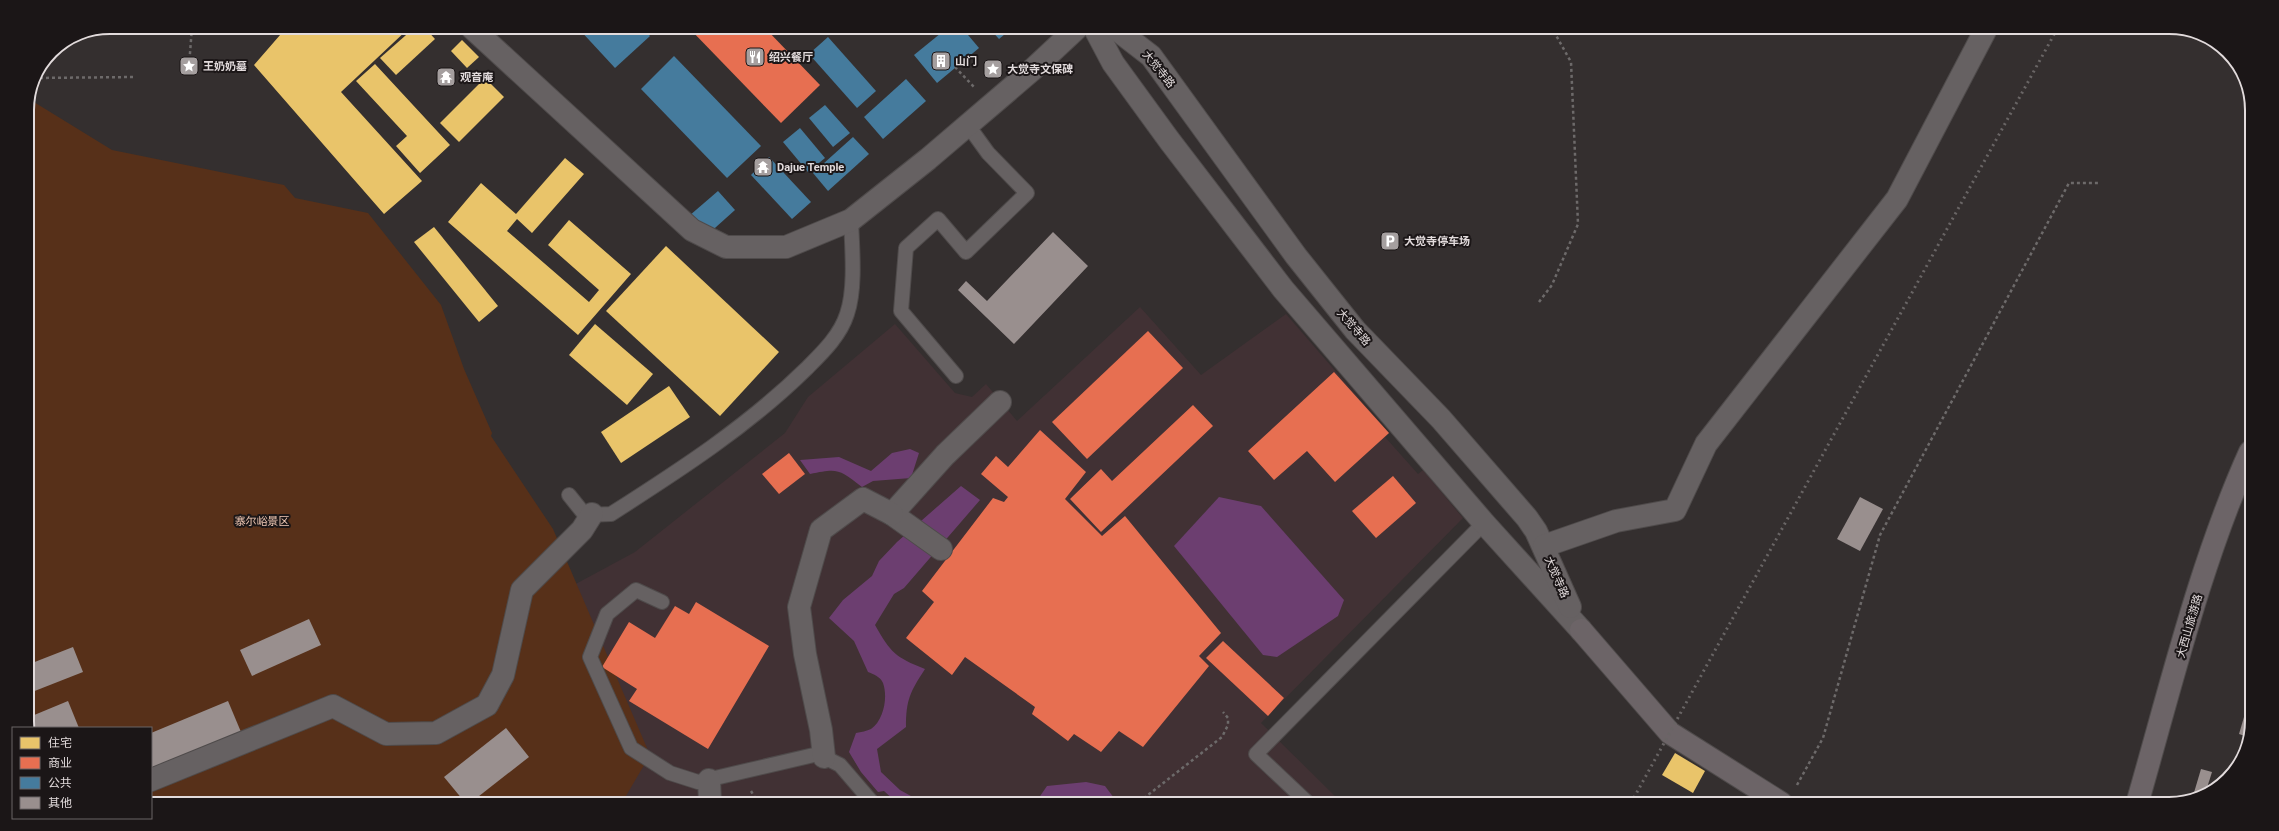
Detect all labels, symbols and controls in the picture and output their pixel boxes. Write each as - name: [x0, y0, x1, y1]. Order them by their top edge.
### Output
- restaurant icon: 绍兴餐厅: [744, 46, 766, 68]
- street label: 大觉寺路: [1140, 48, 1178, 91]
- building icon: 山门: [930, 50, 952, 72]
- place label: 绍兴餐厅: [769, 51, 813, 64]
- place icon: 王奶奶墓: [178, 55, 200, 77]
- place label: 山门: [955, 55, 977, 68]
- place icon: 大觉寺文保碑: [982, 58, 1004, 80]
- place label: 王奶奶墓: [203, 60, 247, 73]
- place label: 大觉寺文保碑: [1007, 63, 1073, 76]
- temple icon: 观音庵: [435, 66, 457, 88]
- place label: 观音庵: [460, 71, 494, 84]
- temple icon: Dajue Temple: [752, 156, 774, 178]
- place label: Dajue Temple: [777, 161, 844, 174]
- parking icon: 大觉寺停车场: [1379, 230, 1401, 252]
- place label: 大觉寺停车场: [1404, 235, 1470, 248]
- street label: 大觉寺路: [1334, 306, 1373, 348]
- park label: 寨尔峪景区: [235, 515, 290, 528]
- street label: 大觉寺路: [1542, 554, 1571, 600]
- street label: 大西山旅游路: [2174, 593, 2205, 660]
- legend: [12, 727, 152, 819]
- text: 住宅: [48, 736, 72, 750]
- text: 商业: [48, 756, 72, 770]
- text: 公共: [48, 776, 72, 790]
- text: 其他: [48, 796, 72, 810]

